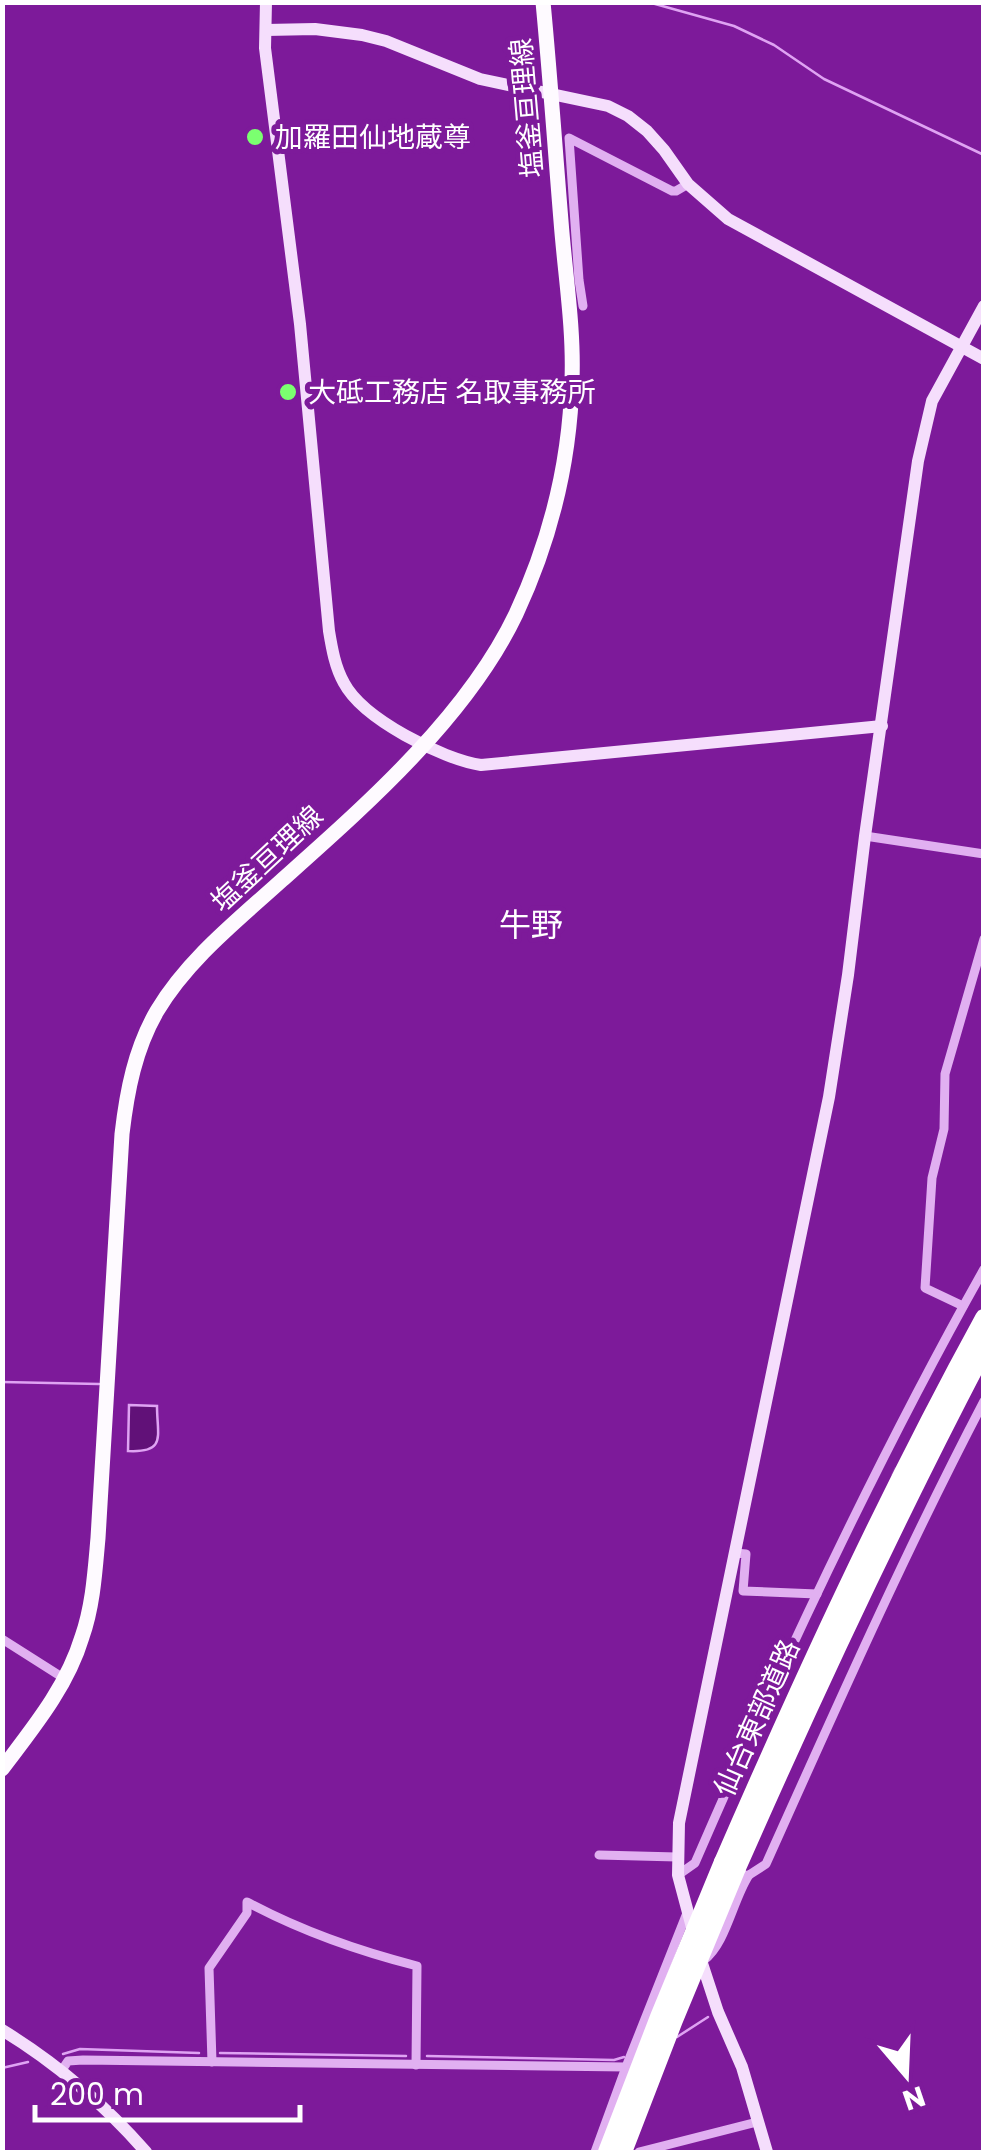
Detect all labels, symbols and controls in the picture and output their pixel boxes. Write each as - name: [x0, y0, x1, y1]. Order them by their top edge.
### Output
- street label: 塩釜亘理線: [501, 37, 553, 179]
- place label: 加羅田仙地蔵尊: [275, 118, 471, 157]
- marker: 加羅田仙地蔵尊: [244, 126, 266, 148]
- place label: 大砥工務店 名取事務所: [308, 373, 595, 412]
- marker: 大砥工務店 名取事務所: [277, 381, 299, 403]
- street label: 塩釜亘理線: [203, 797, 331, 921]
- district label: 牛野: [499, 902, 563, 947]
- street label: 仙台東部道路: [705, 1633, 809, 1803]
- north arrow: [856, 2025, 956, 2125]
- scale bar: [35, 2060, 300, 2122]
- text: 200 m: [50, 2073, 144, 2116]
- text: N: [898, 2076, 930, 2120]

